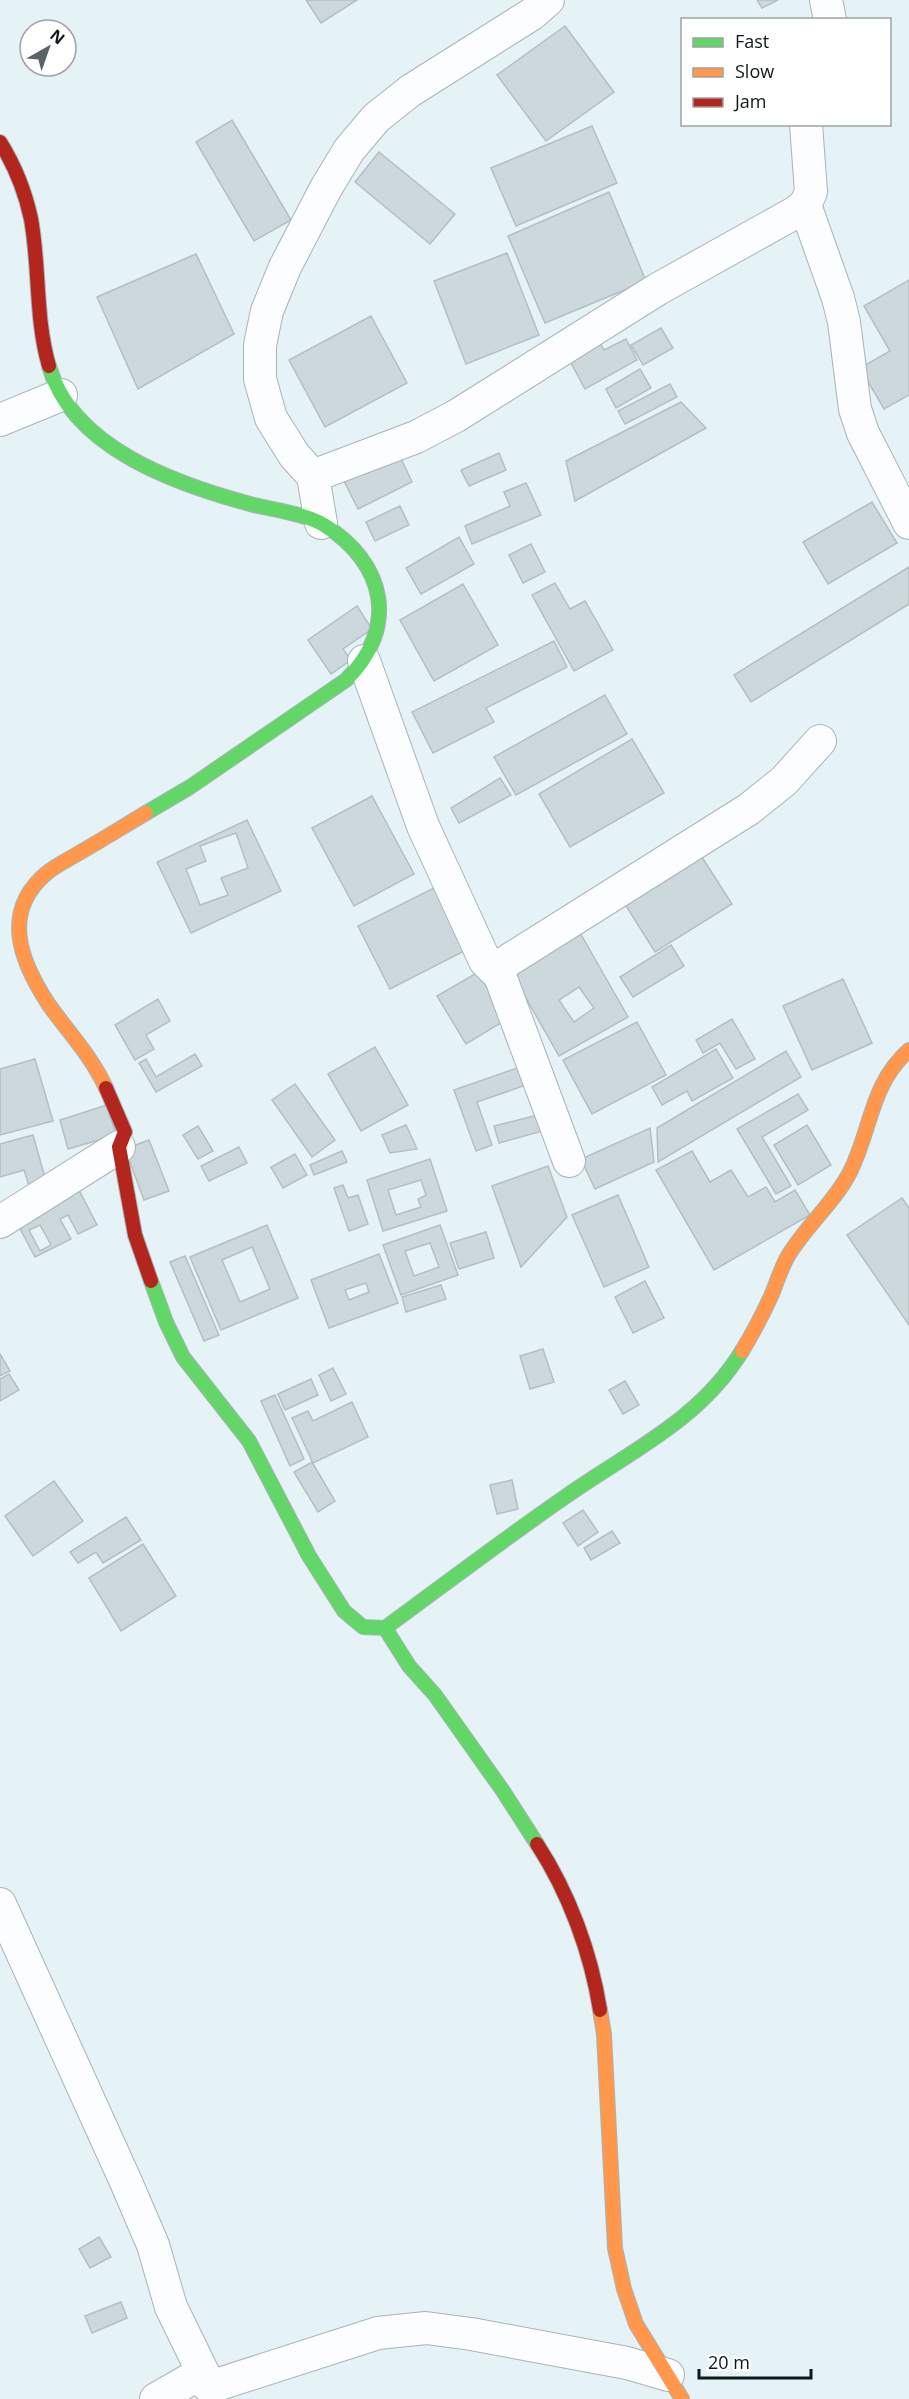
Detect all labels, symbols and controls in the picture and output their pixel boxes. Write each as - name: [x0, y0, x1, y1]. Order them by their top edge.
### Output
- north arrow: [18, 18, 78, 78]
- legend: [681, 18, 891, 126]
- text: N: [46, 24, 70, 49]
- text: Fast: [735, 29, 769, 53]
- text: Slow: [735, 59, 774, 83]
- text: Jam: [733, 89, 767, 113]
- scale bar: [699, 2342, 812, 2380]
- text: 20 m: [708, 2350, 750, 2374]

